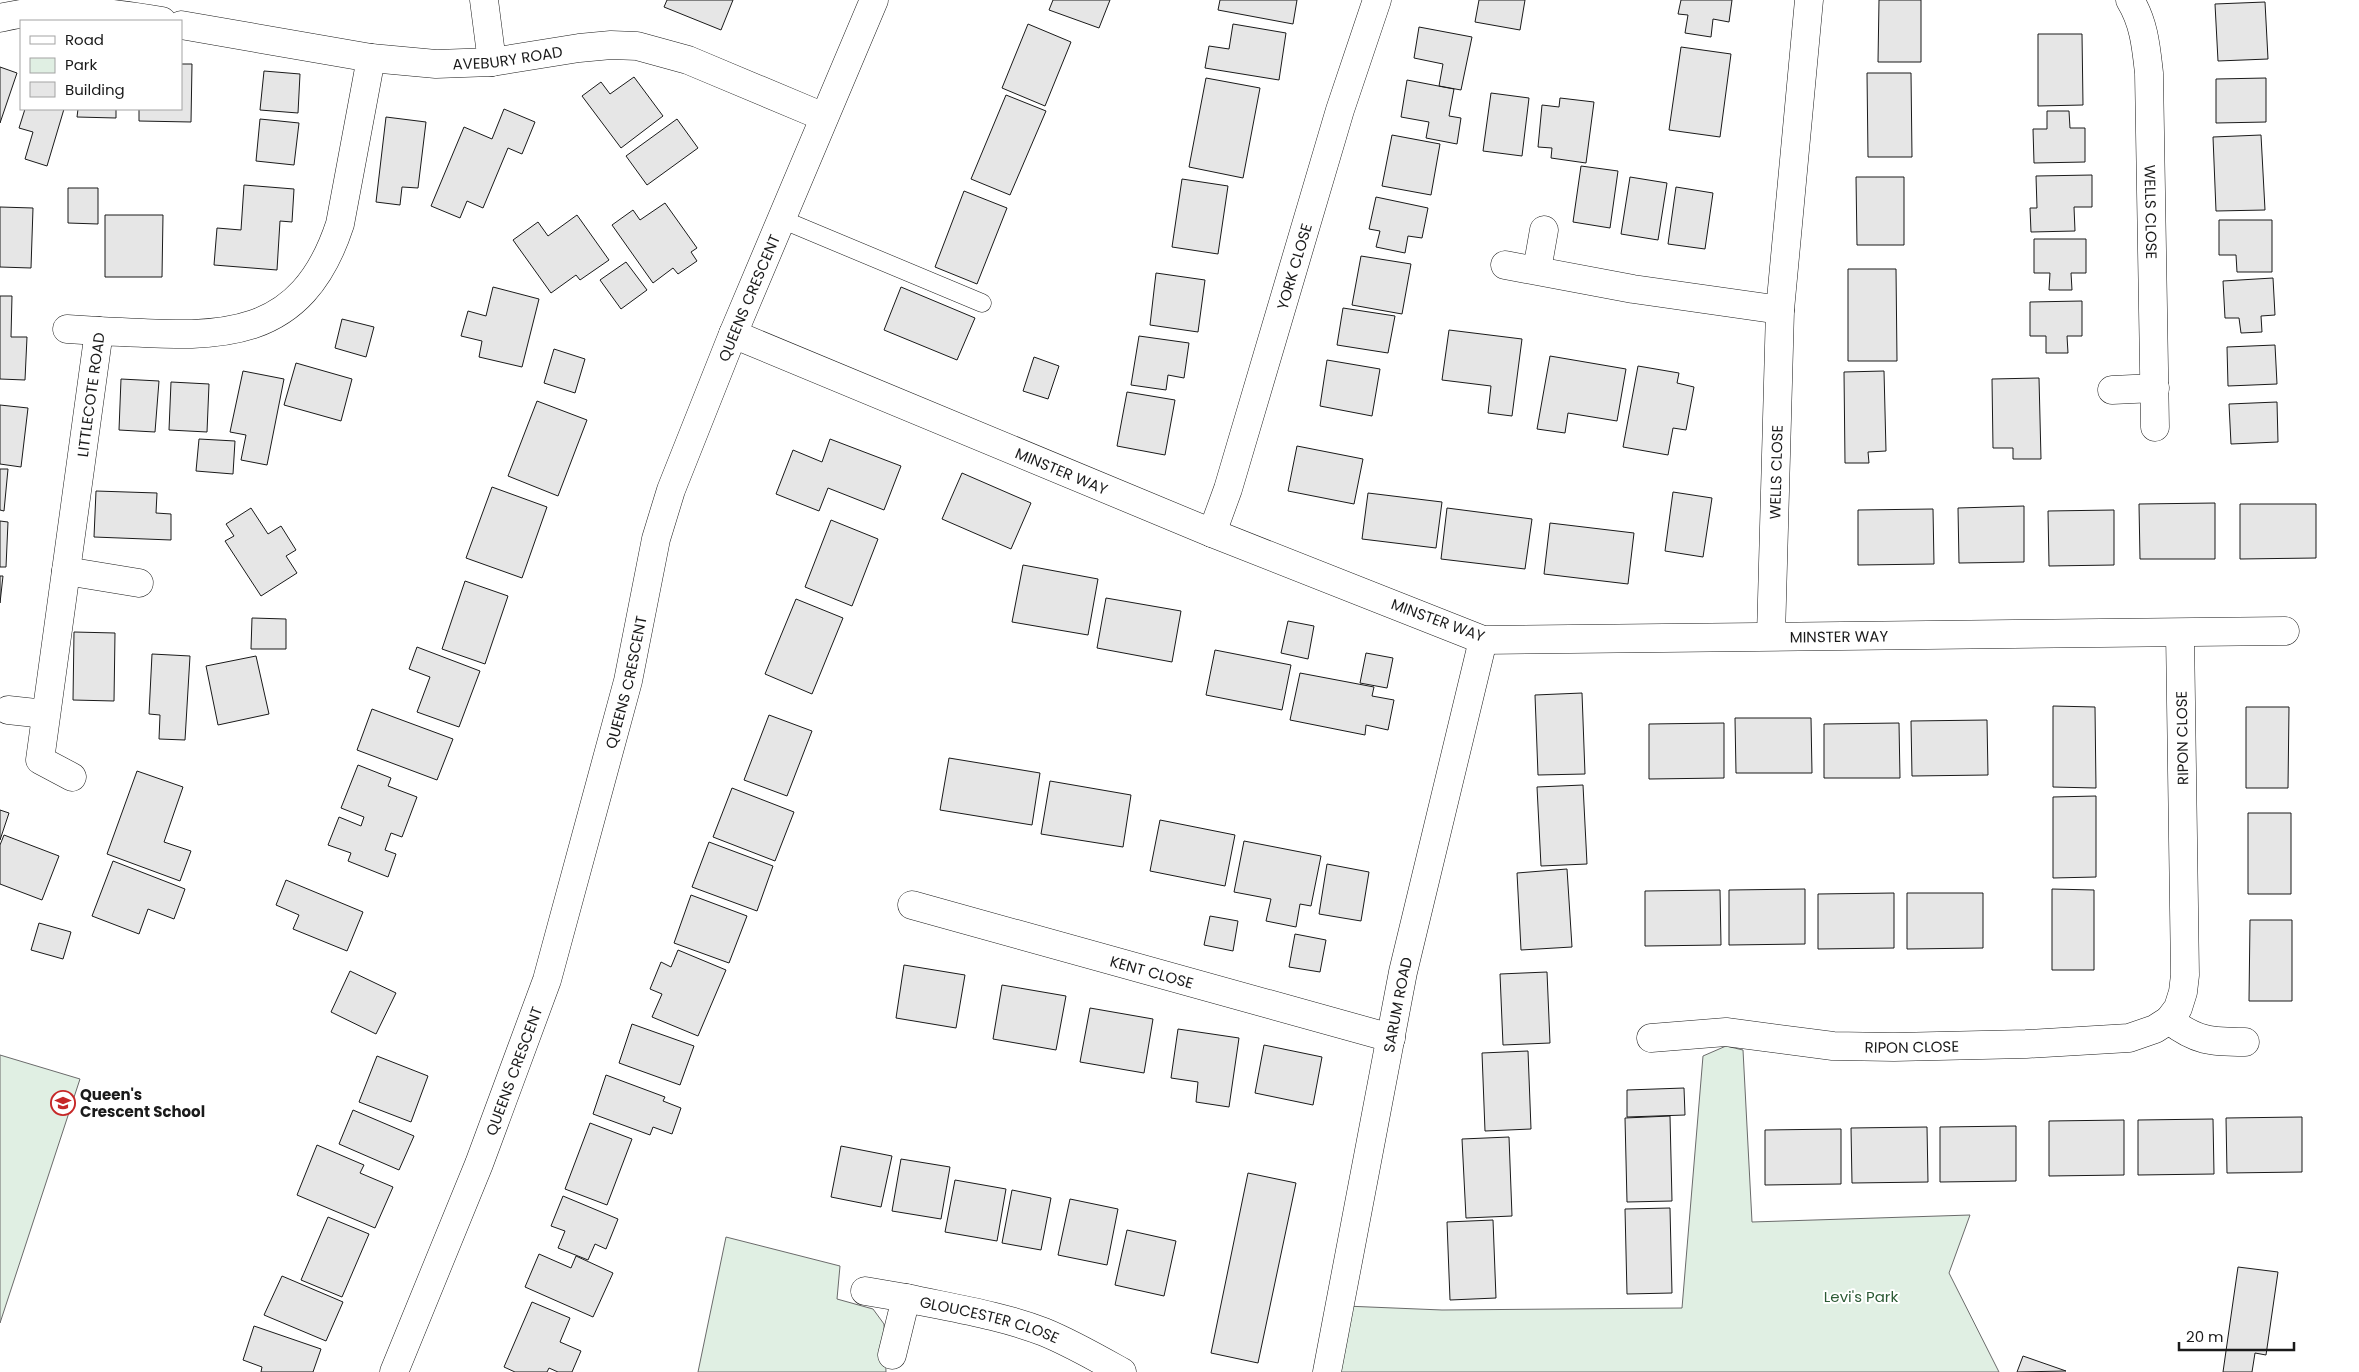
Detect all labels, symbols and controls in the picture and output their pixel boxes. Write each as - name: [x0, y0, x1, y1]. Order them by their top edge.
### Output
- legend: [20, 20, 182, 110]
- text: Road: [65, 29, 104, 50]
- street label: AVEBURY ROAD: [452, 40, 564, 74]
- text: Park: [65, 54, 97, 75]
- text: Building: [65, 79, 125, 100]
- street label: WELLS CLOSE: [2140, 164, 2163, 259]
- street label: YORK CLOSE: [1271, 221, 1316, 312]
- street label: QUEENS CRESCENT: [713, 231, 784, 364]
- street label: LITTLECOTE ROAD: [71, 331, 109, 458]
- street label: WELLS CLOSE: [1764, 425, 1787, 520]
- street label: MINSTER WAY: [1012, 442, 1111, 499]
- street label: MINSTER WAY: [1388, 593, 1488, 647]
- street label: QUEENS CRESCENT: [600, 614, 651, 751]
- street label: MINSTER WAY: [1790, 625, 1889, 647]
- street label: RIPON CLOSE: [2171, 691, 2193, 785]
- street label: KENT CLOSE: [1108, 950, 1196, 993]
- street label: SARUM ROAD: [1377, 955, 1417, 1054]
- street label: QUEENS CRESCENT: [480, 1003, 547, 1138]
- street label: RIPON CLOSE: [1865, 1035, 1959, 1058]
- place label: Queen's Crescent School: [80, 1084, 205, 1122]
- school or university icon: Queen's Crescent School: [50, 1090, 76, 1116]
- park label: Levi's Park: [1824, 1286, 1898, 1307]
- street label: GLOUCESTER CLOSE: [918, 1291, 1063, 1348]
- scale bar: [2179, 1320, 2294, 1352]
- text: 20 m: [2186, 1326, 2224, 1347]

